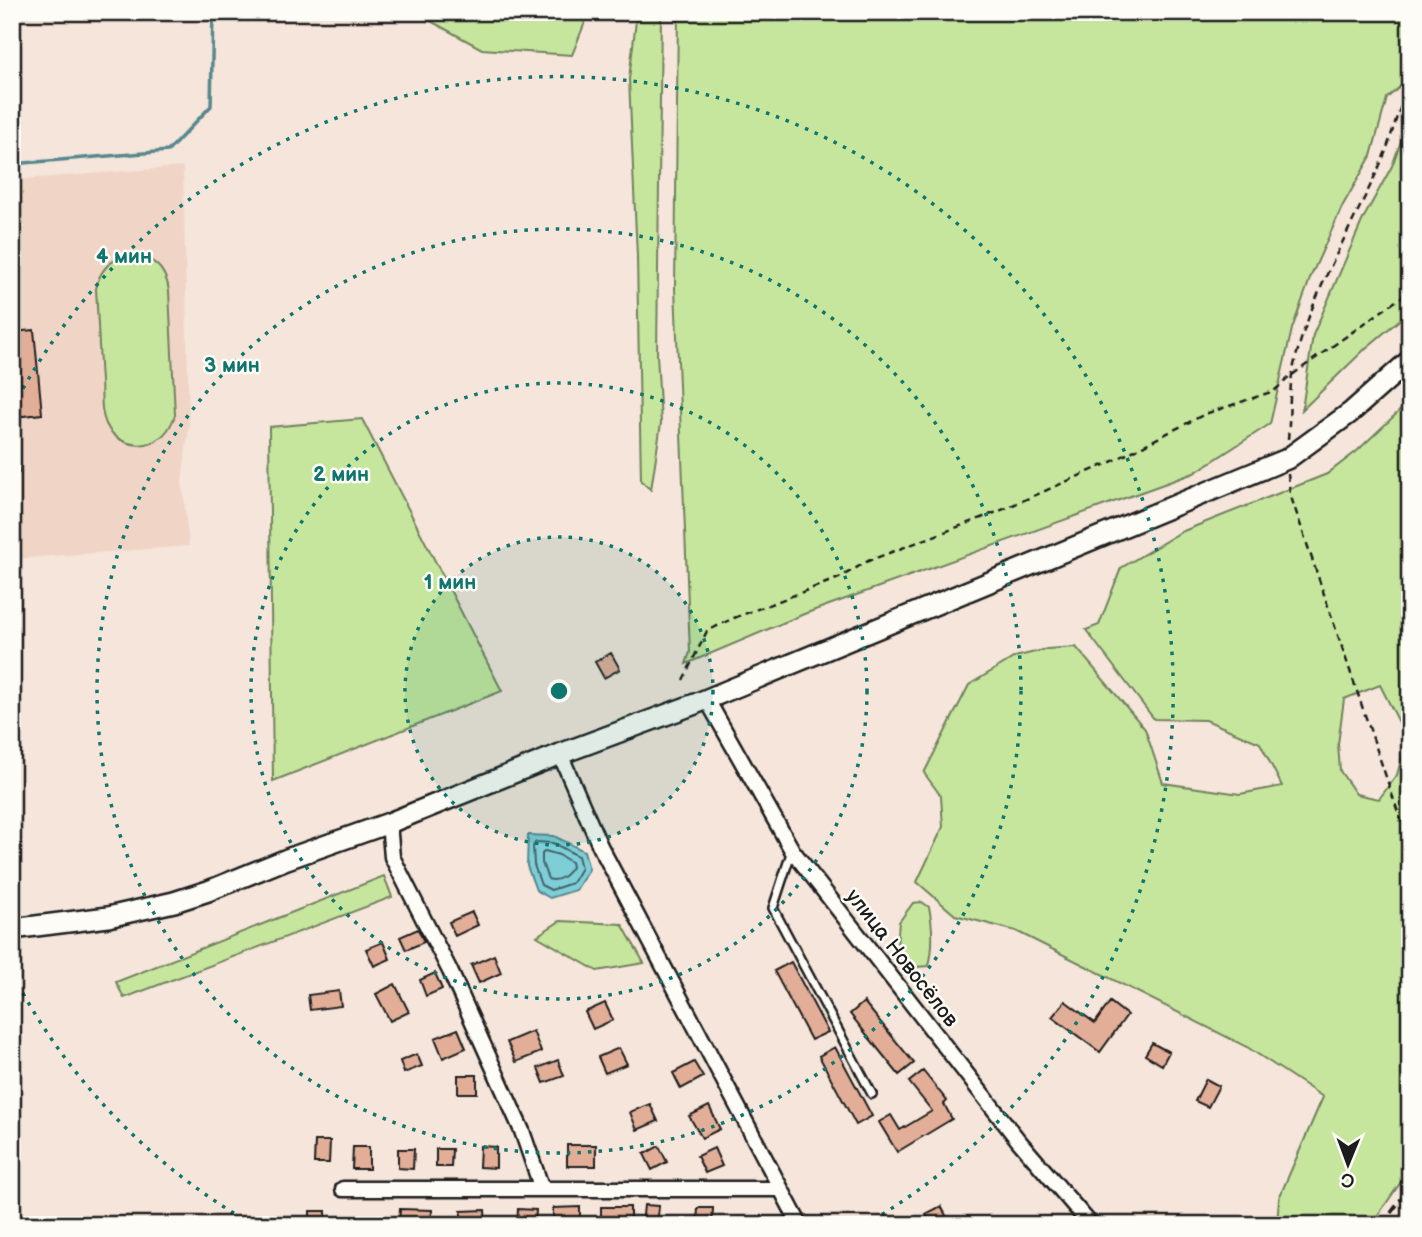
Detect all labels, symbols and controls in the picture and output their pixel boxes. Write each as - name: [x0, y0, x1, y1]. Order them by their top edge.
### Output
- text: 4 мин: [96, 244, 152, 269]
- text: 3 мин: [204, 353, 260, 378]
- text: 2 мин: [313, 462, 369, 487]
- text: 1 мин: [424, 570, 476, 595]
- centre of rings: [547, 679, 571, 703]
- street label: улица Новосёлов: [840, 884, 964, 1032]
- north arrow: [1314, 1128, 1384, 1198]
- text: С: [1341, 1168, 1355, 1191]

